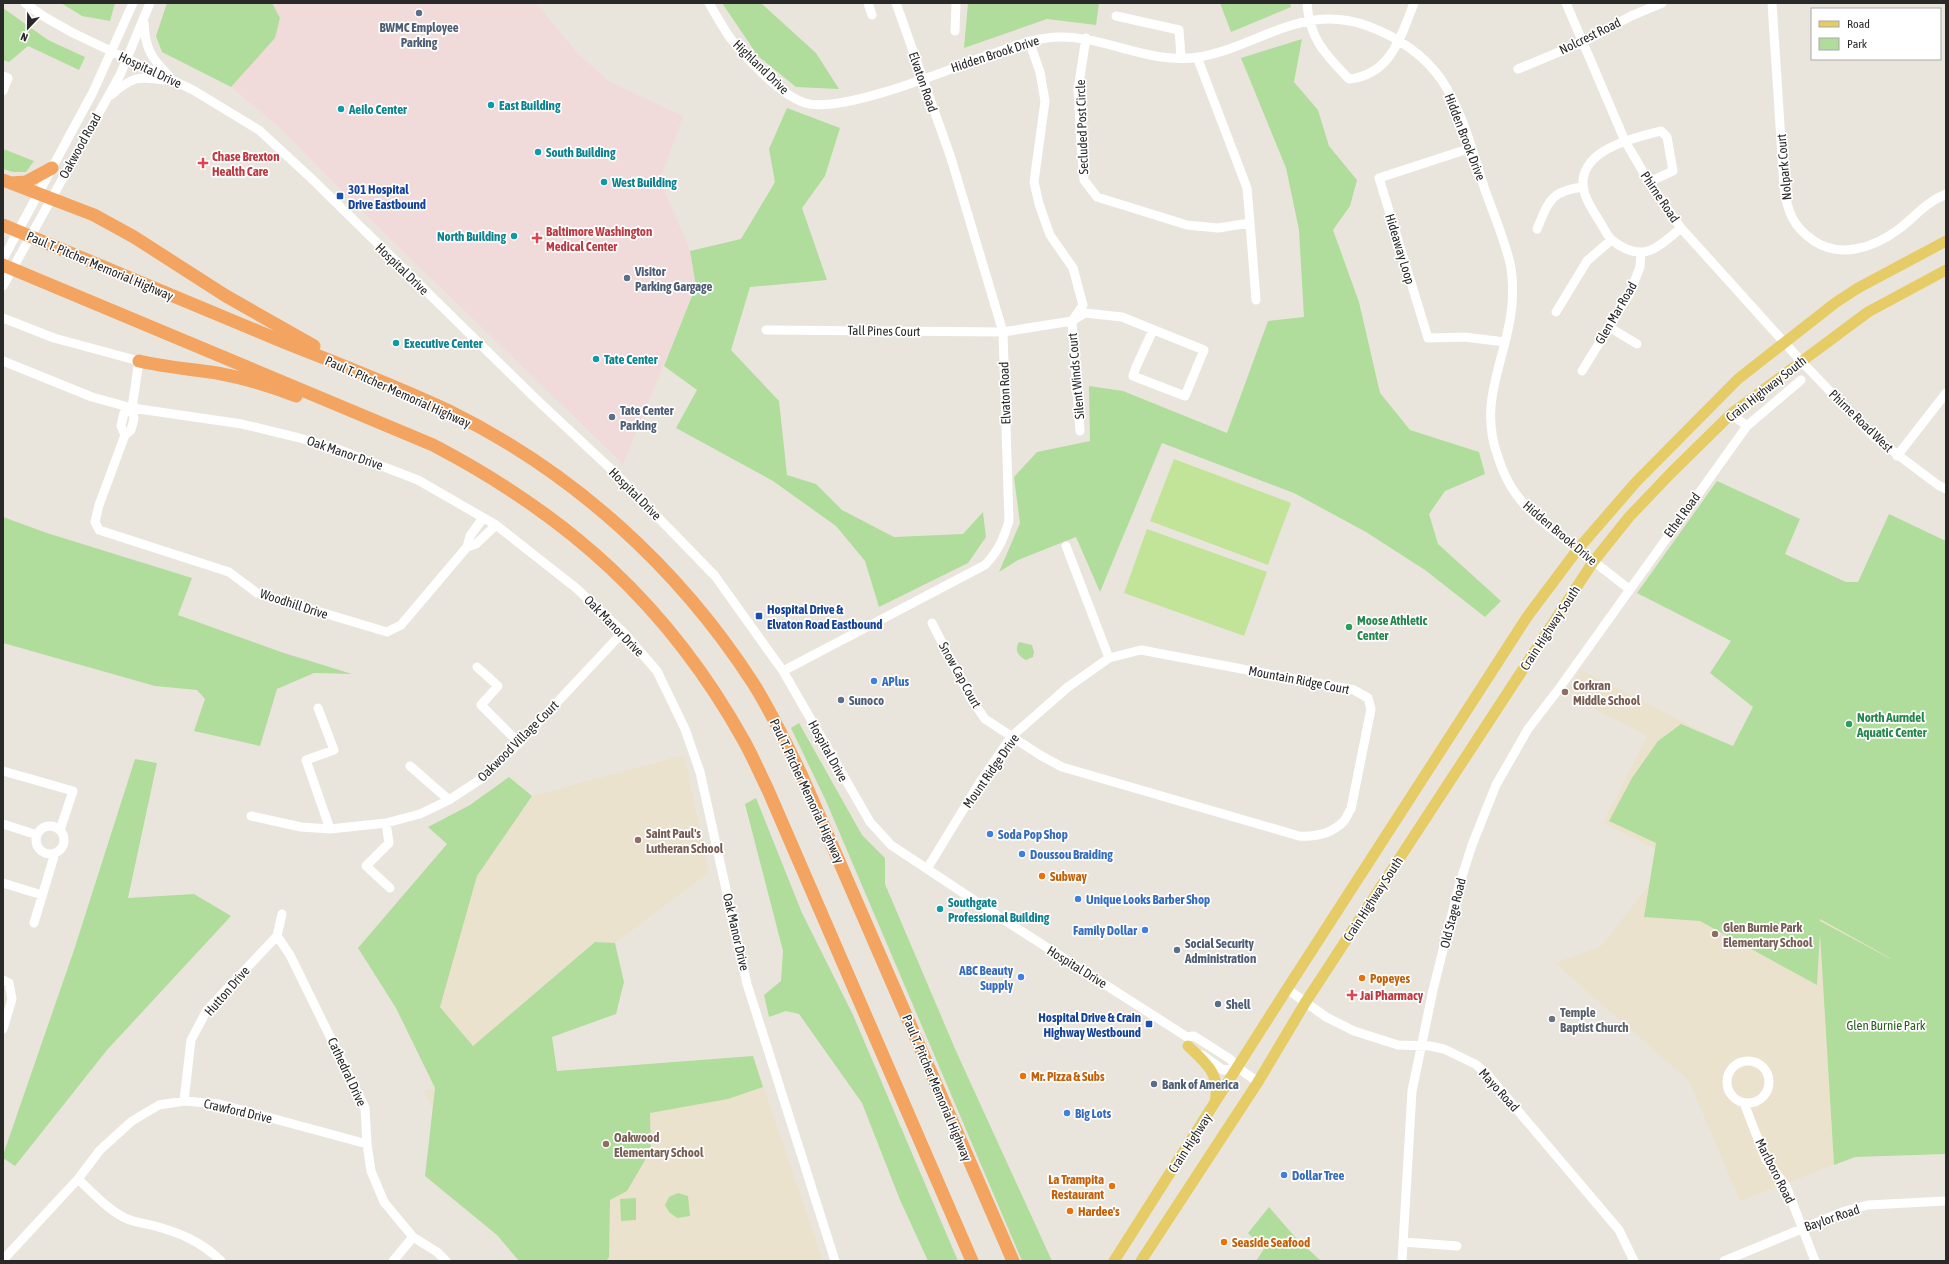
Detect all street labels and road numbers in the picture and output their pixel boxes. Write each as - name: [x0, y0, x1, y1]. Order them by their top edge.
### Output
- street label: Nolcrest Road: [1557, 15, 1623, 57]
- street label: Hidden Brook Drive: [949, 33, 1041, 75]
- street label: Highland Drive: [730, 37, 792, 97]
- street label: Hospital Drive: [116, 49, 184, 91]
- street label: Elvaton Road: [906, 50, 940, 114]
- street label: Secluded Post Circle: [1073, 79, 1091, 175]
- street label: Hidden Brook Drive: [1442, 91, 1488, 183]
- street label: Oakwood Road: [56, 111, 104, 181]
- street label: Nolpark Court: [1774, 133, 1794, 201]
- street label: Phirne Road: [1637, 169, 1683, 225]
- street label: Hideaway Loop: [1382, 212, 1418, 286]
- street label: Paul T. Pitcher Memorial Highway: [24, 228, 176, 304]
- street label: Hospital Drive: [372, 240, 432, 298]
- street label: Glen Mar Road: [1592, 279, 1640, 347]
- street label: Tall Pines Court: [847, 323, 921, 339]
- street label: Silent Winds Court: [1065, 332, 1087, 420]
- street label: Paul T. Pitcher Memorial Highway: [323, 353, 474, 431]
- street label: Crain Highway South: [1723, 353, 1809, 425]
- street label: Elvaton Road: [996, 361, 1014, 425]
- street label: Phirne Road West: [1826, 387, 1896, 456]
- street label: Oak Manor Drive: [305, 433, 385, 473]
- street label: Hospital Drive: [606, 465, 664, 523]
- street label: Ethel Road: [1661, 490, 1703, 540]
- street label: Hidden Brook Drive: [1520, 498, 1600, 568]
- street label: Crain Highway South: [1517, 583, 1583, 673]
- street label: Woodhill Drive: [258, 586, 330, 622]
- street label: Oak Manor Drive: [581, 592, 647, 660]
- street label: Snow Cap Court: [936, 640, 984, 711]
- street label: Mountain Ridge Court: [1247, 663, 1351, 697]
- street label: Oakwood Village Court: [474, 697, 562, 785]
- street label: Paul T. Pitcher Memorial Highway: [767, 716, 847, 866]
- street label: Hospital Drive: [805, 718, 851, 784]
- street label: Mount Ridge Drive: [960, 731, 1022, 811]
- street label: Crain Highway South: [1340, 854, 1406, 944]
- street label: Old Stage Road: [1437, 876, 1469, 950]
- street label: Oak Manor Drive: [720, 892, 752, 972]
- street label: Hospital Drive: [1044, 943, 1110, 991]
- street label: Hutton Drive: [201, 963, 253, 1019]
- street label: Paul T. Pitcher Memorial Highway: [899, 1012, 975, 1164]
- street label: Cathedral Drive: [325, 1035, 369, 1109]
- street label: Mayo Road: [1476, 1065, 1522, 1115]
- street label: Crawford Drive: [202, 1096, 274, 1126]
- street label: Crain Highway: [1165, 1110, 1215, 1176]
- street label: Marlboro Road: [1752, 1136, 1798, 1206]
- street label: Baylor Road: [1802, 1202, 1862, 1234]

